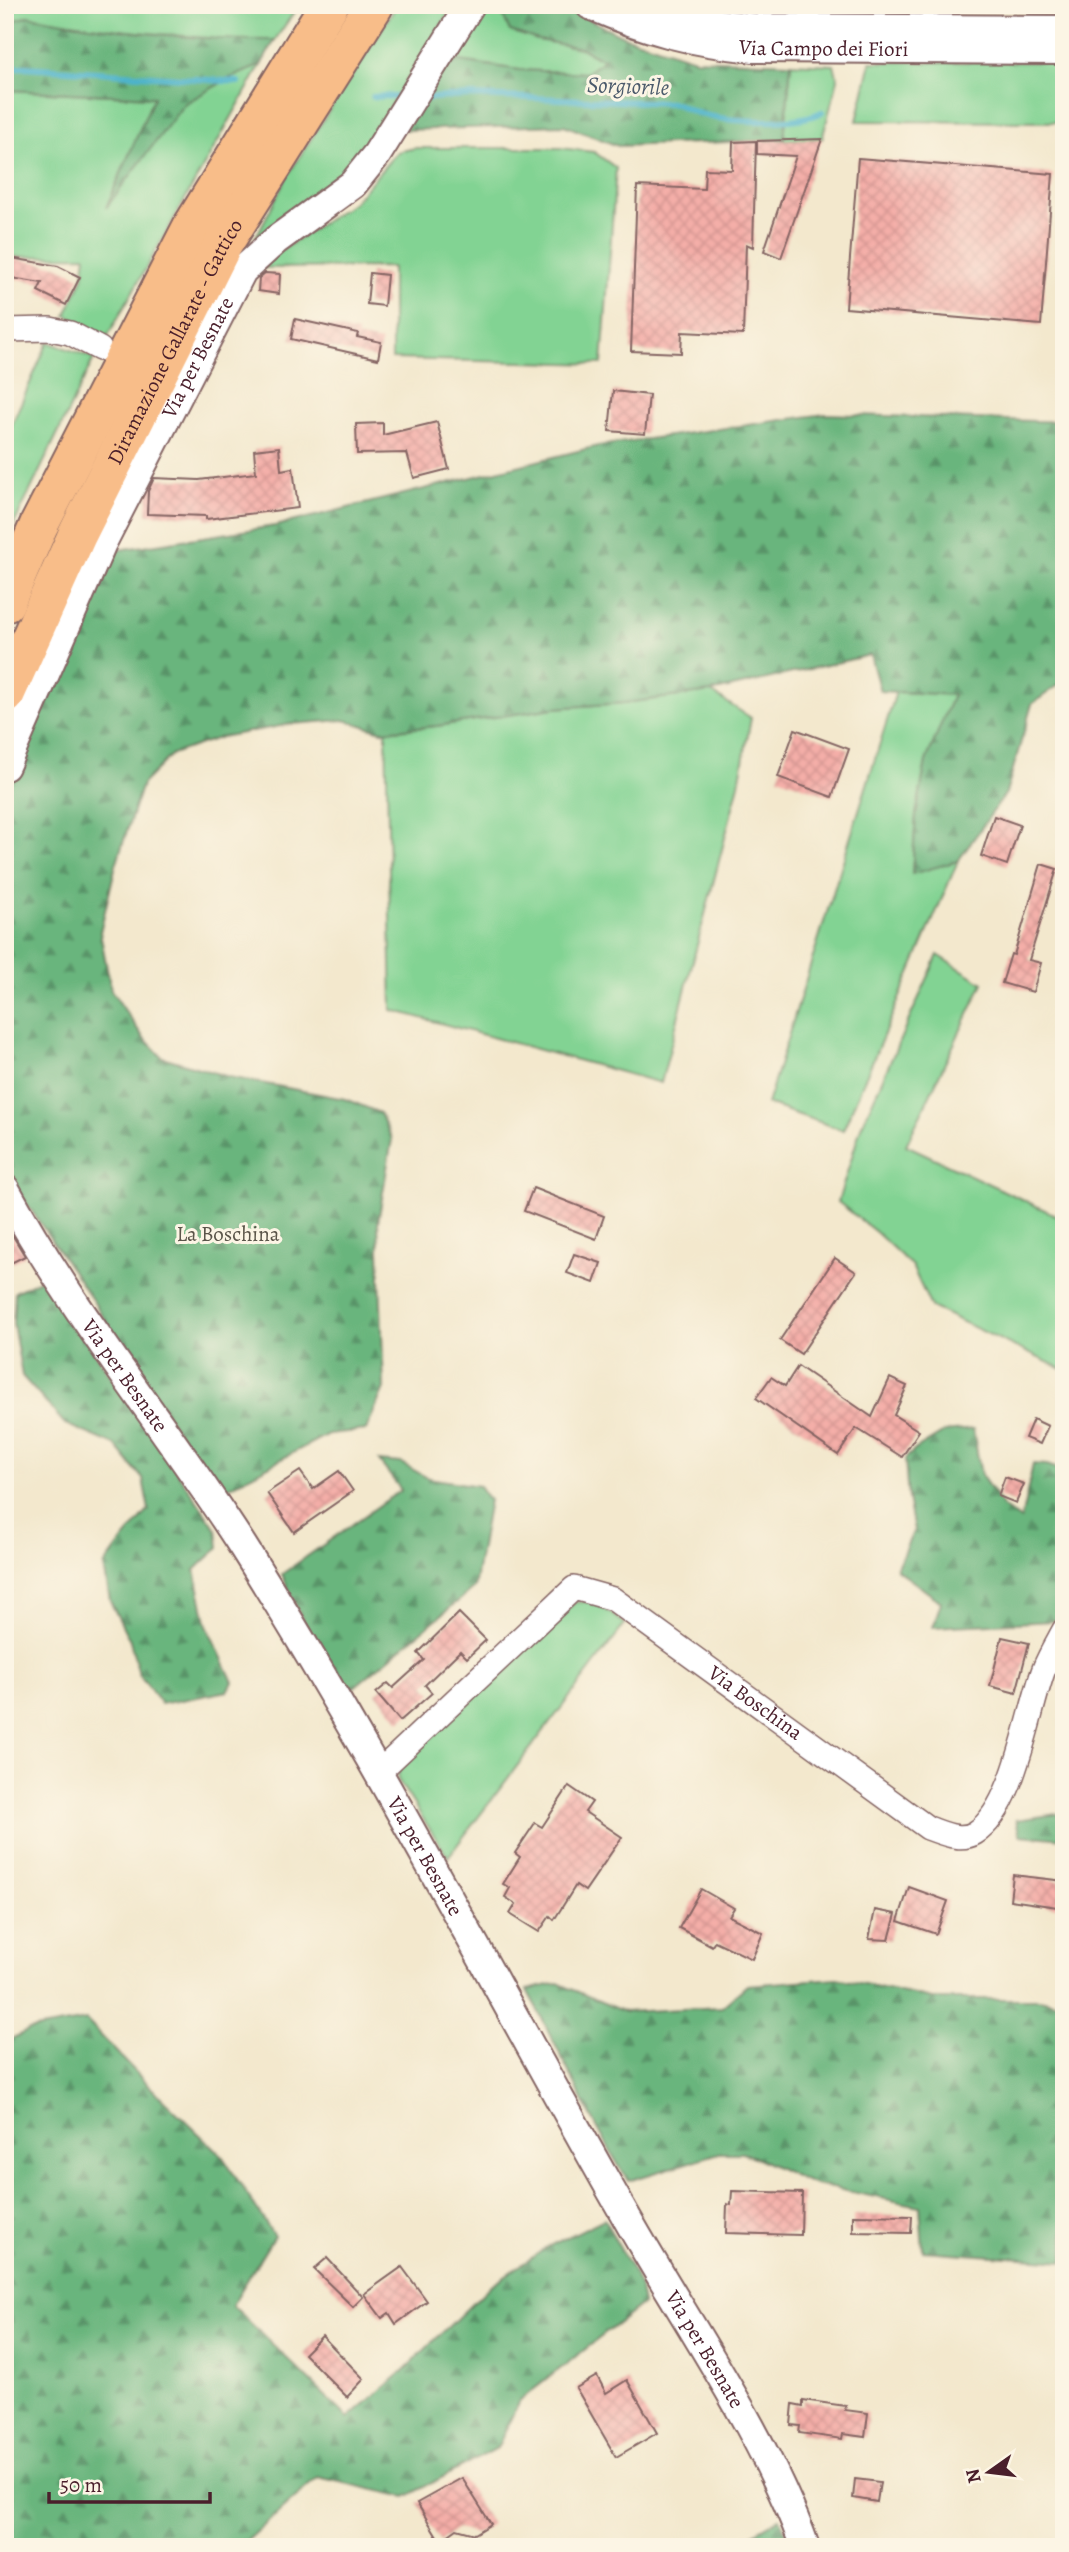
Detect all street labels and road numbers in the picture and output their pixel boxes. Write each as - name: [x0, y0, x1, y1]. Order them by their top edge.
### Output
- street label: Via Campo dei Fiori: [736, 32, 909, 63]
- street label: Diramazione Gallarate - Gattico: [101, 214, 249, 469]
- street label: Via per Besnate: [154, 292, 240, 424]
- street label: Via per Besnate: [75, 1313, 175, 1438]
- street label: Via Boschina: [702, 1658, 809, 1747]
- street label: Via per Besnate: [380, 1791, 470, 1921]
- street label: Via per Besnate: [658, 2284, 751, 2413]

